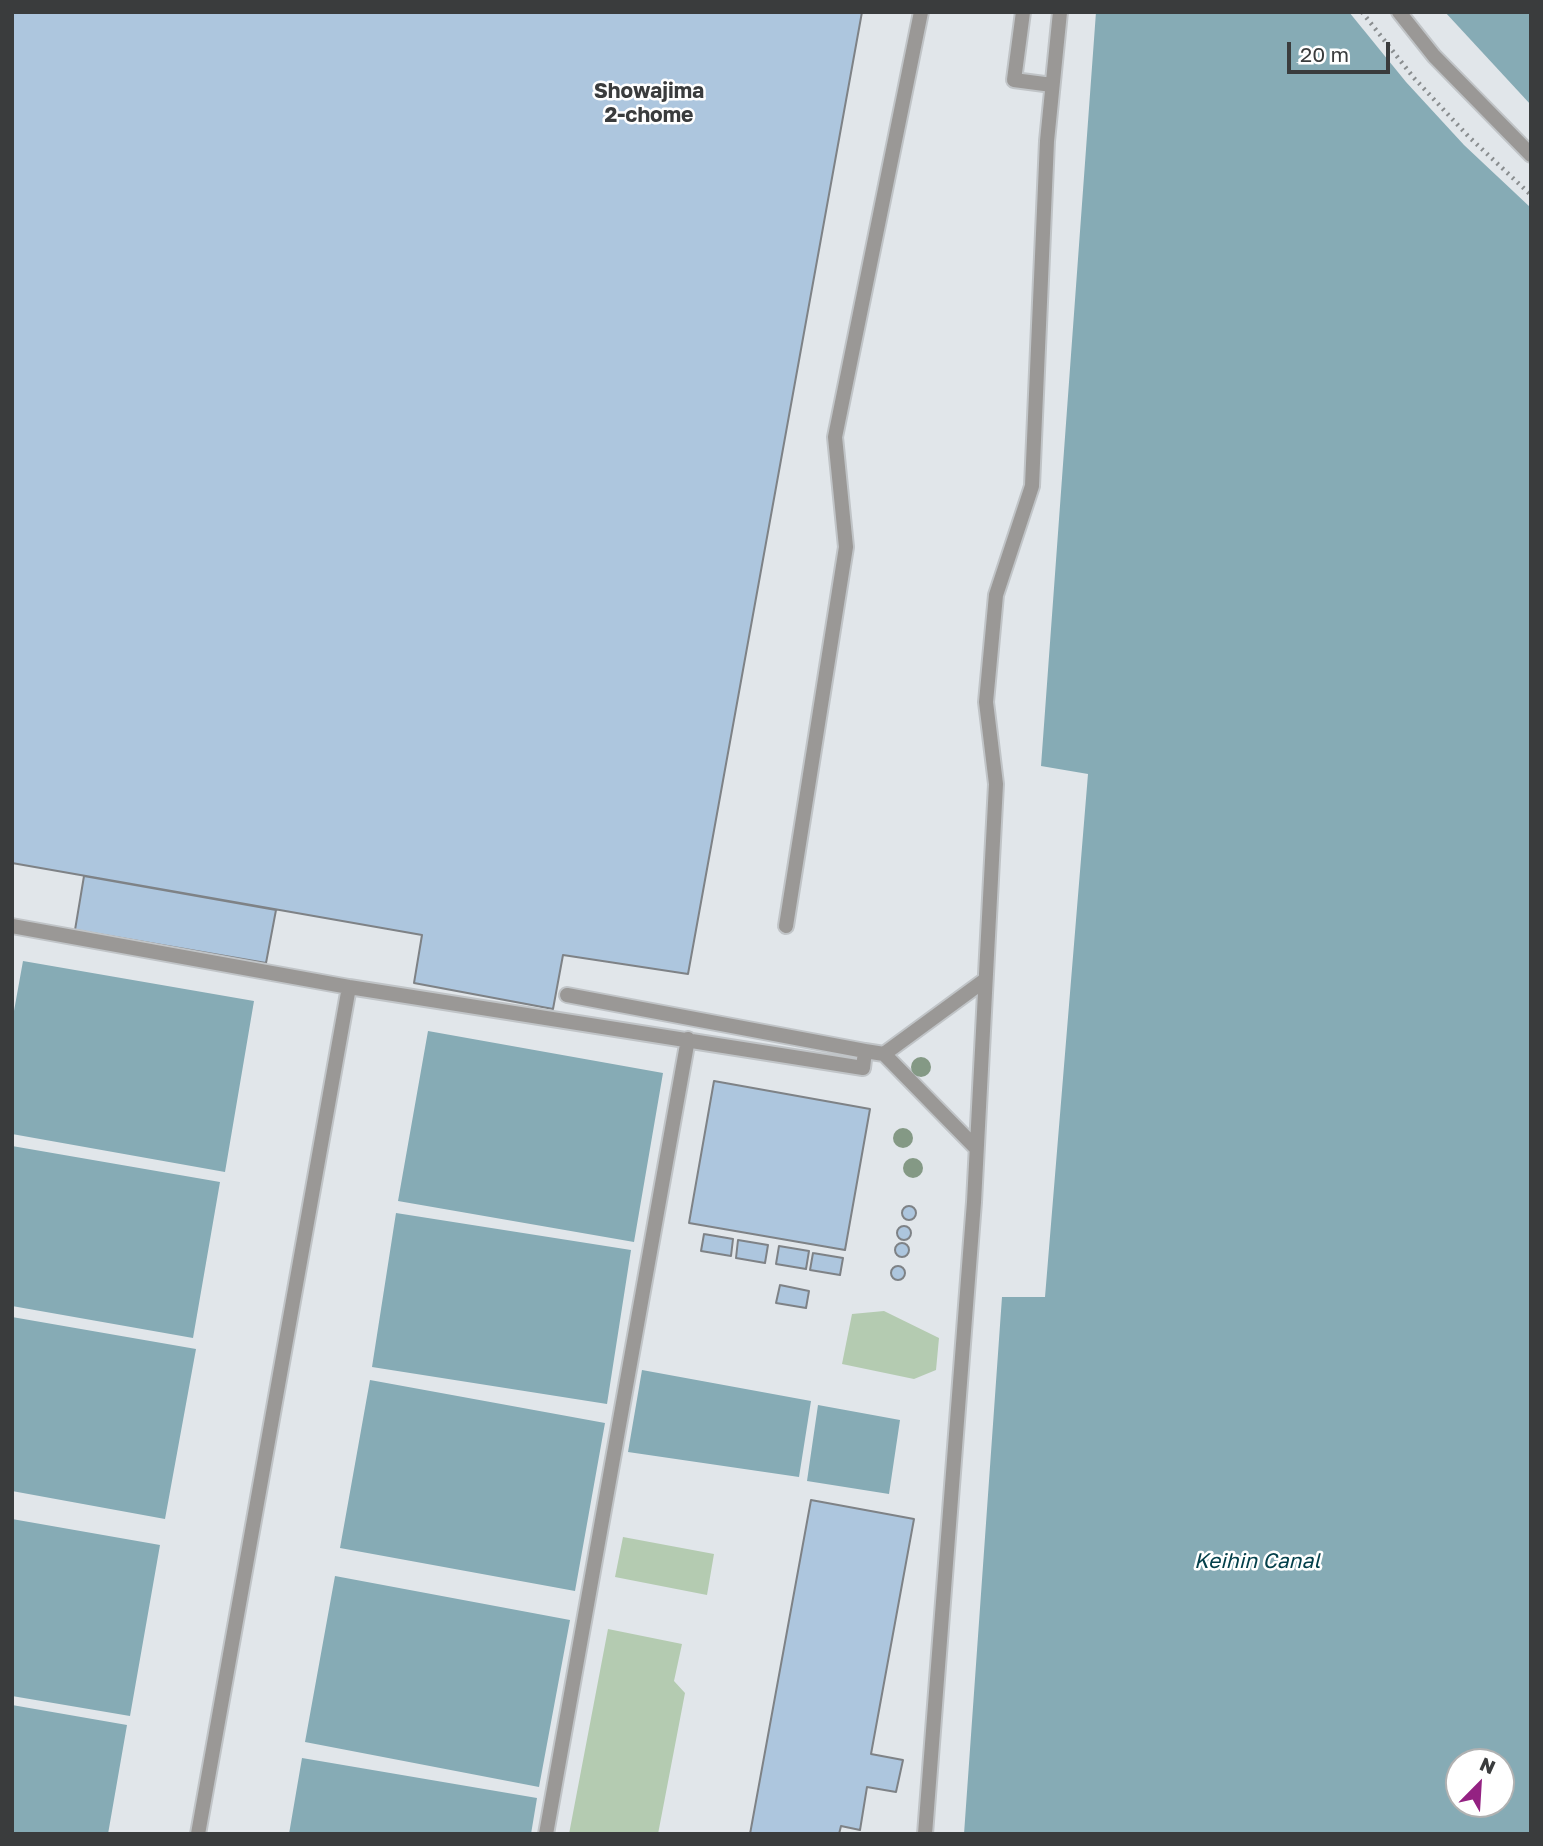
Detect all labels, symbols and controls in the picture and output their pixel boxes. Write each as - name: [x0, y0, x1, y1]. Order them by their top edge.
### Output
- scale bar: [1291, 28, 1394, 72]
- text: 20 m: [1300, 41, 1349, 67]
- district label: Showajima 2-chome: [594, 78, 704, 128]
- water label: Keihin Canal: [1194, 1548, 1320, 1574]
- north arrow: [1445, 1748, 1515, 1818]
- text: N: [1477, 1752, 1499, 1779]

